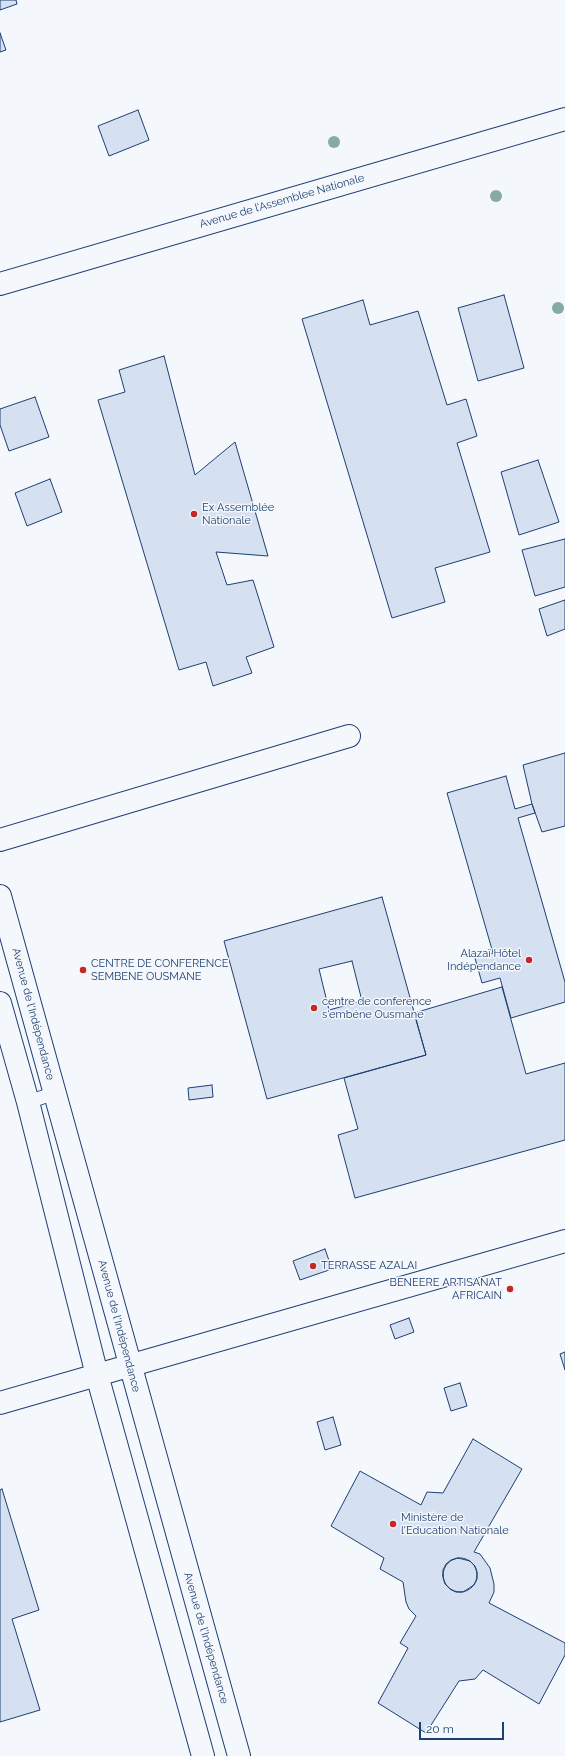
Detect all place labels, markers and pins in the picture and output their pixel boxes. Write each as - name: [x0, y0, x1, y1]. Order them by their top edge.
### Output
- place label: Ex Assemblée Nationale: [202, 501, 274, 527]
- marker: Ex Assemblée Nationale: [189, 509, 199, 519]
- place label: Alazaï Hôtel Indépendance: [447, 947, 521, 973]
- marker: Alazaï Hôtel Indépendance: [524, 955, 534, 965]
- place label: CENTRE DE CONFERENCE SEMBENE OUSMANE: [91, 957, 229, 983]
- marker: CENTRE DE CONFERENCE SEMBENE OUSMANE: [78, 965, 88, 975]
- place label: centre de conference s'embéne Ousmane: [322, 995, 431, 1021]
- marker: centre de conference s'embéne Ousmane: [309, 1003, 319, 1013]
- place label: TERRASSE AZALAI: [321, 1259, 417, 1273]
- marker: TERRASSE AZALAI: [308, 1261, 318, 1271]
- place label: BENEERE ARTISANAT AFRICAIN: [390, 1276, 502, 1302]
- marker: BENEERE ARTISANAT AFRICAIN: [505, 1284, 515, 1294]
- place label: Ministère de l'Education Nationale: [401, 1511, 509, 1537]
- marker: Ministère de l'Education Nationale: [388, 1519, 398, 1529]

